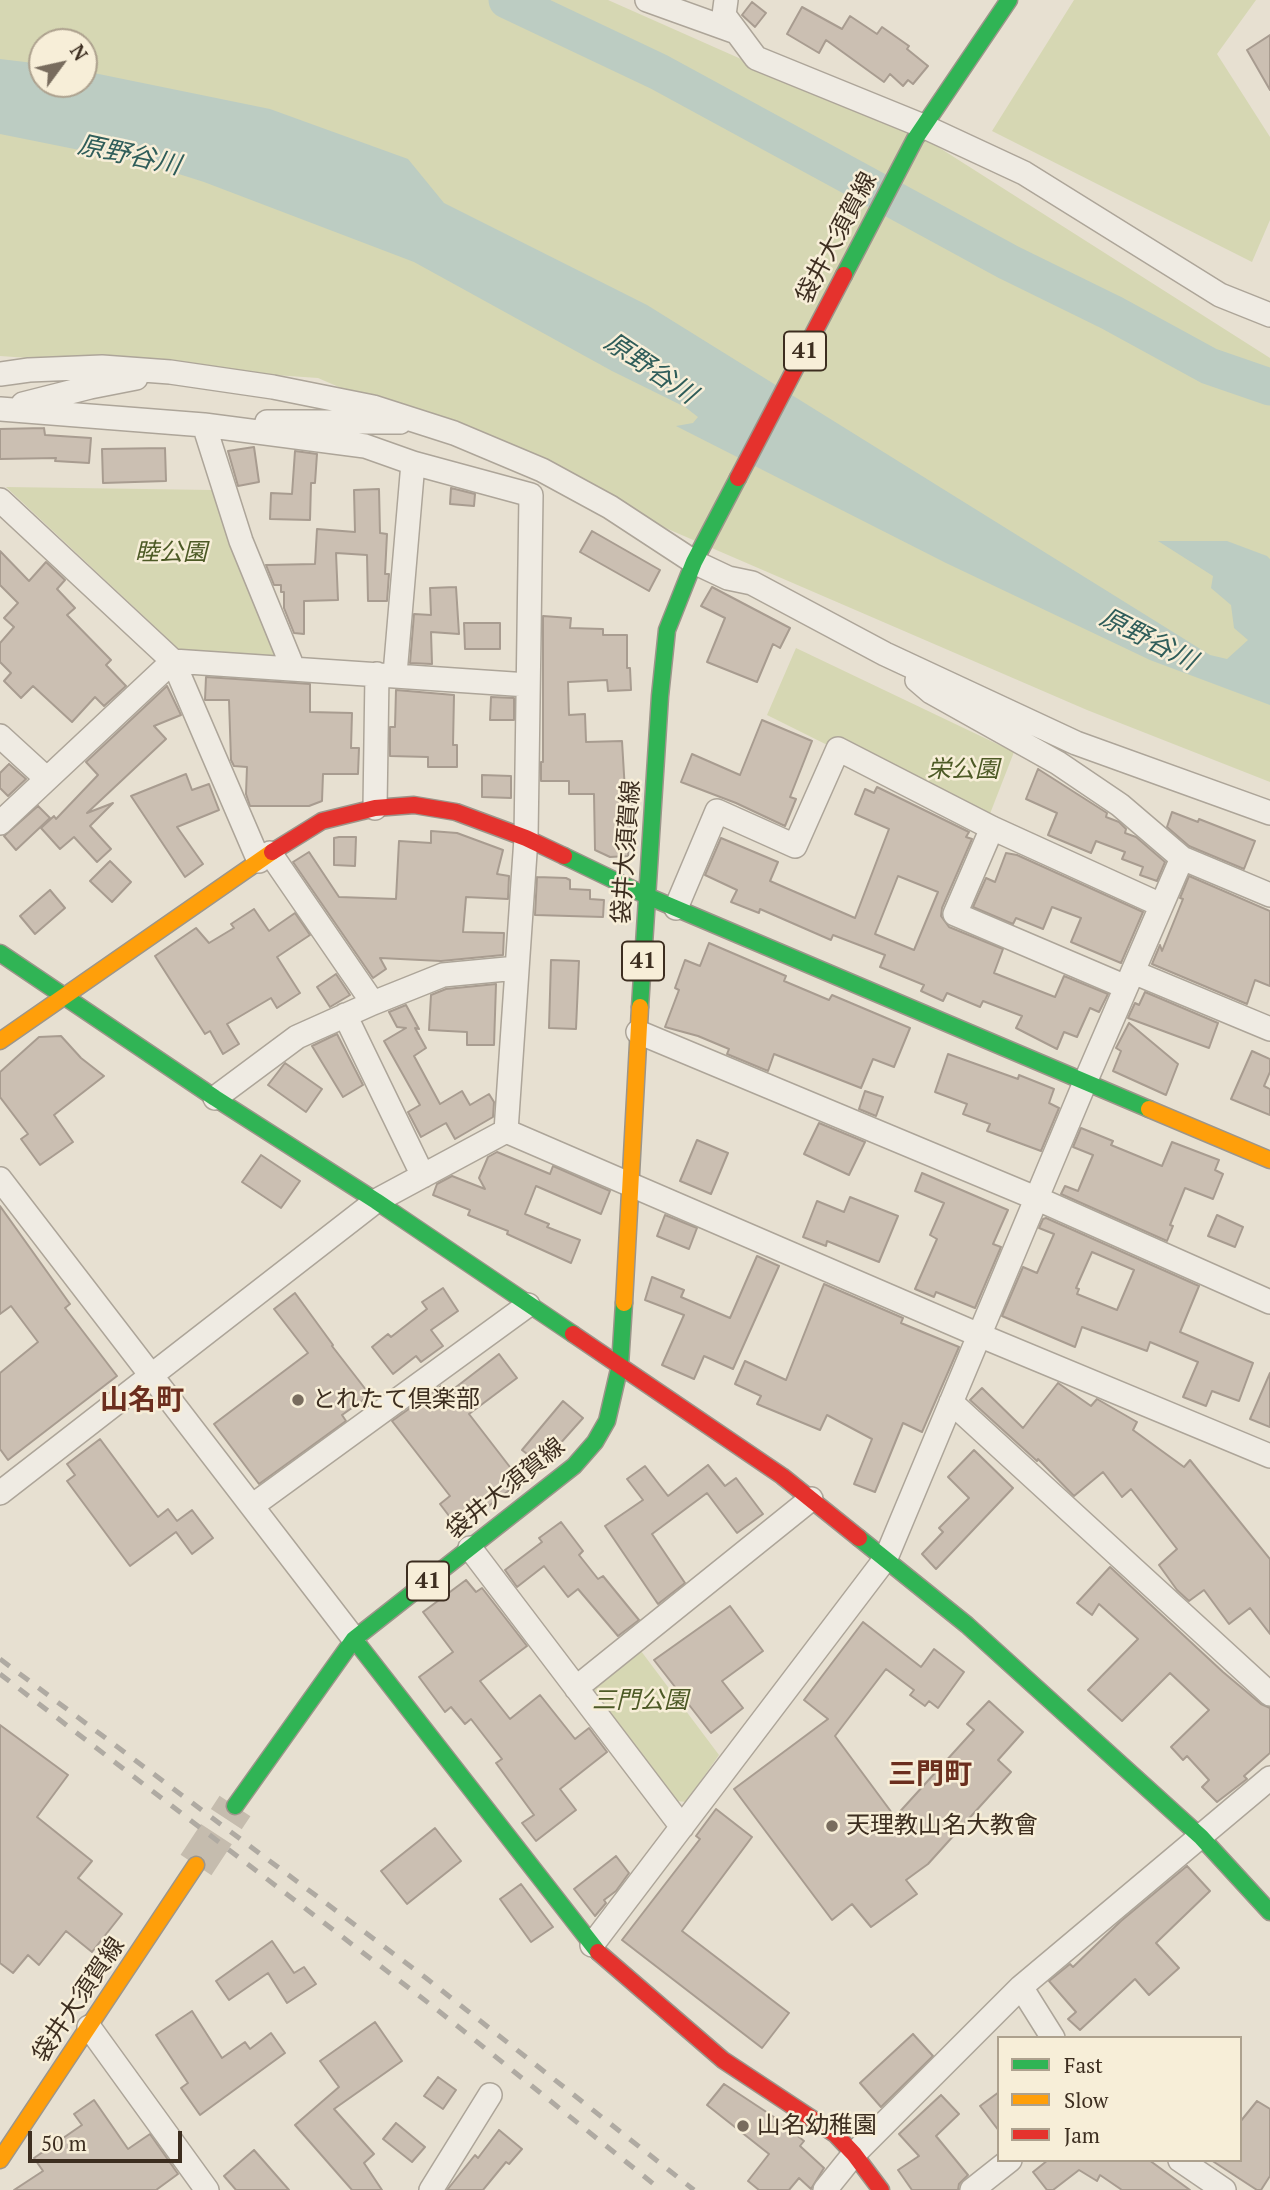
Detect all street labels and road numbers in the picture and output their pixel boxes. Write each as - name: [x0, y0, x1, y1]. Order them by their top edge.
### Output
- street label: 袋井大須賀線: [790, 168, 884, 308]
- road number: 41: [784, 332, 826, 370]
- street label: 袋井大須賀線: [608, 779, 646, 925]
- road number: 41: [622, 942, 664, 980]
- street label: 袋井大須賀線: [441, 1432, 571, 1546]
- road number: 41: [407, 1562, 449, 1600]
- street label: 袋井大須賀線: [27, 1932, 131, 2068]

